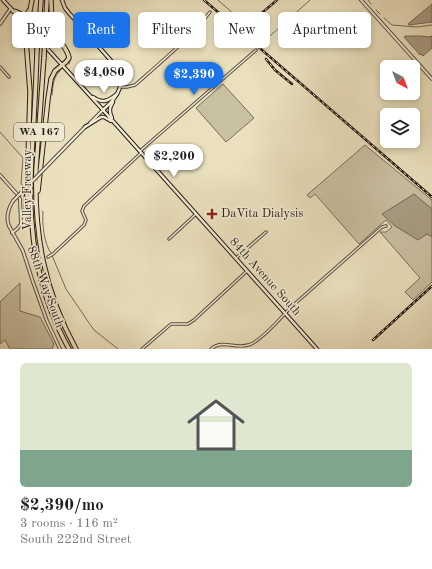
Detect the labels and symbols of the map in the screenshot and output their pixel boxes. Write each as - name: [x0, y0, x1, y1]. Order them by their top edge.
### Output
- pin: $4,080: [71, 60, 137, 94]
- north arrow: [380, 60, 420, 100]
- pin: $2,390: [161, 62, 227, 96]
- road number: WA 167: [14, 123, 64, 141]
- pin: $2,200: [141, 144, 207, 178]
- street label: Valley Freeway: [22, 149, 34, 231]
- marker: DaVita Dialysis: [206, 208, 218, 220]
- place label: DaVita Dialysis: [221, 208, 304, 220]
- street label: 84th Avenue South: [227, 236, 303, 319]
- street label: 88th Way South: [25, 245, 65, 330]

